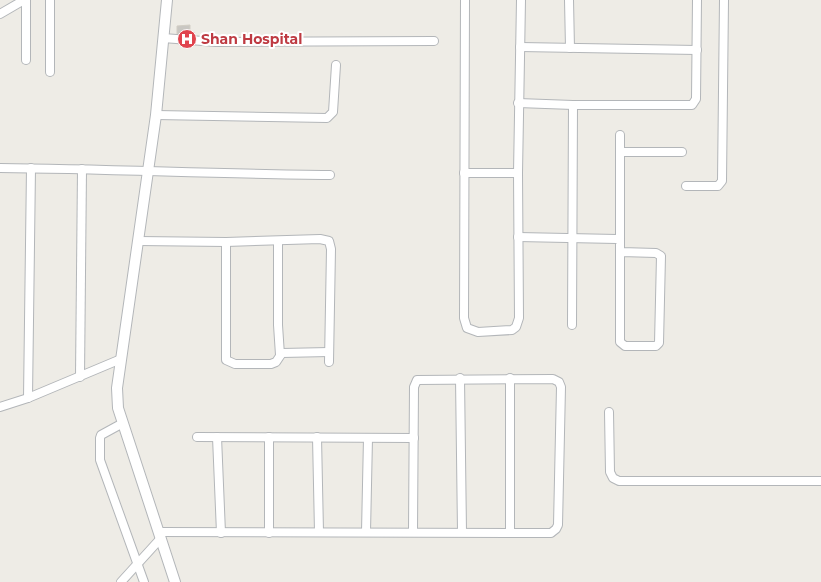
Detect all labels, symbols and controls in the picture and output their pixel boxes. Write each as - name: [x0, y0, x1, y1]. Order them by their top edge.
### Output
- hospital icon: Shan Hospital: [176, 28, 198, 50]
- place label: Shan Hospital: [201, 30, 302, 48]

